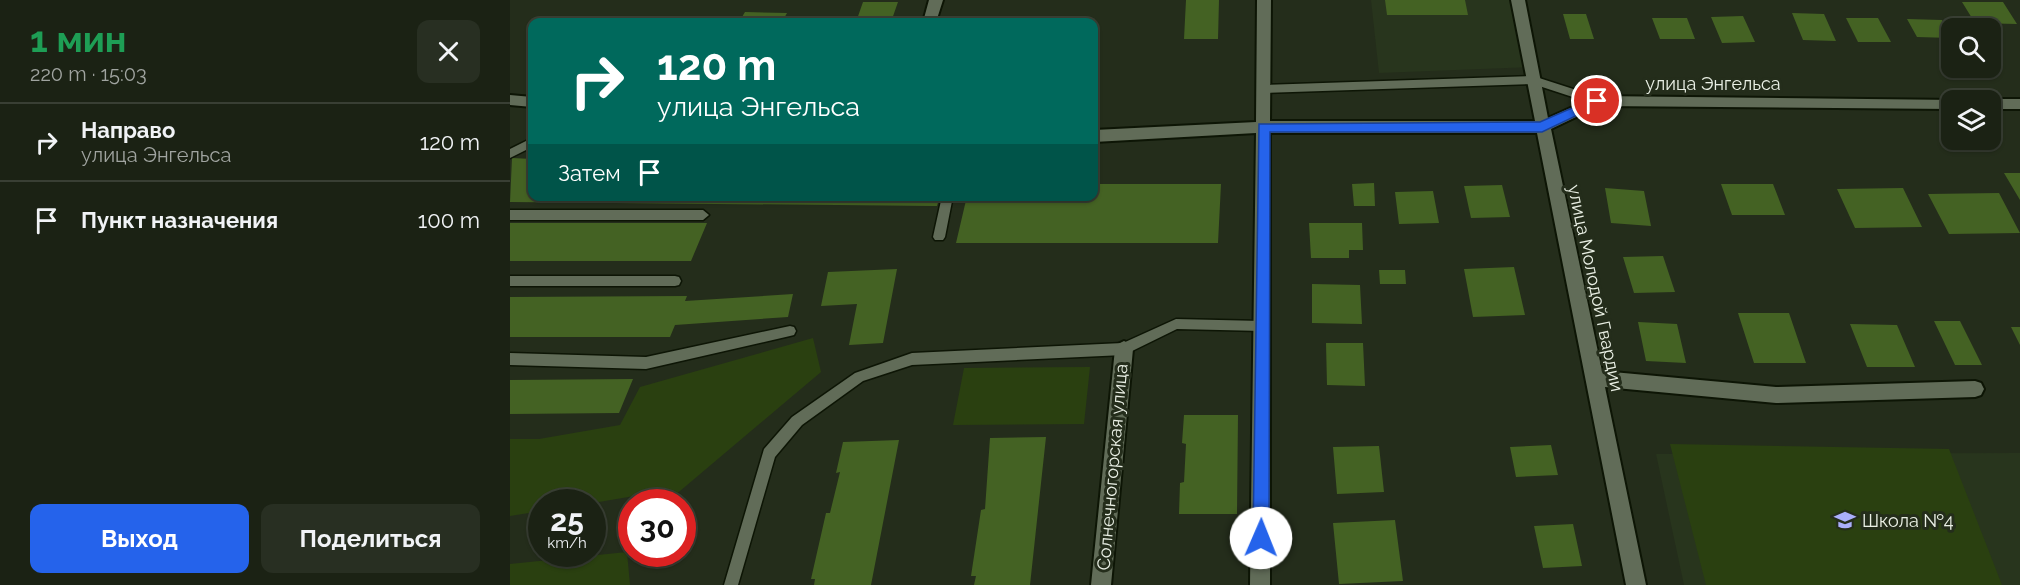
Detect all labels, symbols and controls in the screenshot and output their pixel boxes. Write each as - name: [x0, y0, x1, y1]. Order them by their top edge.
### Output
- text: 1 мин: [30, 18, 126, 60]
- map controls: [1941, 18, 2001, 150]
- button: search: [1941, 18, 2001, 78]
- button: close: [417, 20, 480, 83]
- text: 120 m: [657, 41, 776, 90]
- icon: right: [558, 42, 636, 120]
- text: 220 m · 15:03: [30, 62, 147, 86]
- street label: улица Энгельса: [1645, 73, 1781, 94]
- pin: [1571, 75, 1622, 126]
- icon: arrive: [1580, 84, 1613, 117]
- button: layers: [1941, 90, 2001, 150]
- text: улица Энгельса: [657, 91, 860, 122]
- text: Направо: [81, 117, 175, 143]
- icon: right: [30, 126, 63, 159]
- text: 120 m: [420, 129, 480, 155]
- text: улица Энгельса: [81, 143, 231, 167]
- icon: arrive: [633, 156, 666, 189]
- text: Затем: [558, 160, 621, 186]
- street label: улица Молодой Гвардии: [1564, 183, 1628, 393]
- icon: arrive: [30, 204, 63, 237]
- text: Пункт назначения: [81, 207, 278, 233]
- text: 100 m: [418, 207, 480, 233]
- street label: Солнечногорская улица: [1093, 363, 1131, 571]
- speed limit sign: 30: [618, 489, 696, 567]
- text: 25: [550, 503, 584, 538]
- button: Выход: [30, 504, 249, 573]
- button: Поделиться: [261, 504, 480, 573]
- position arrow: [1229, 506, 1293, 570]
- school or university icon: Школа №4: [1833, 508, 1857, 532]
- place label: Школа №4: [1862, 510, 1954, 531]
- text: km/h: [547, 534, 587, 552]

